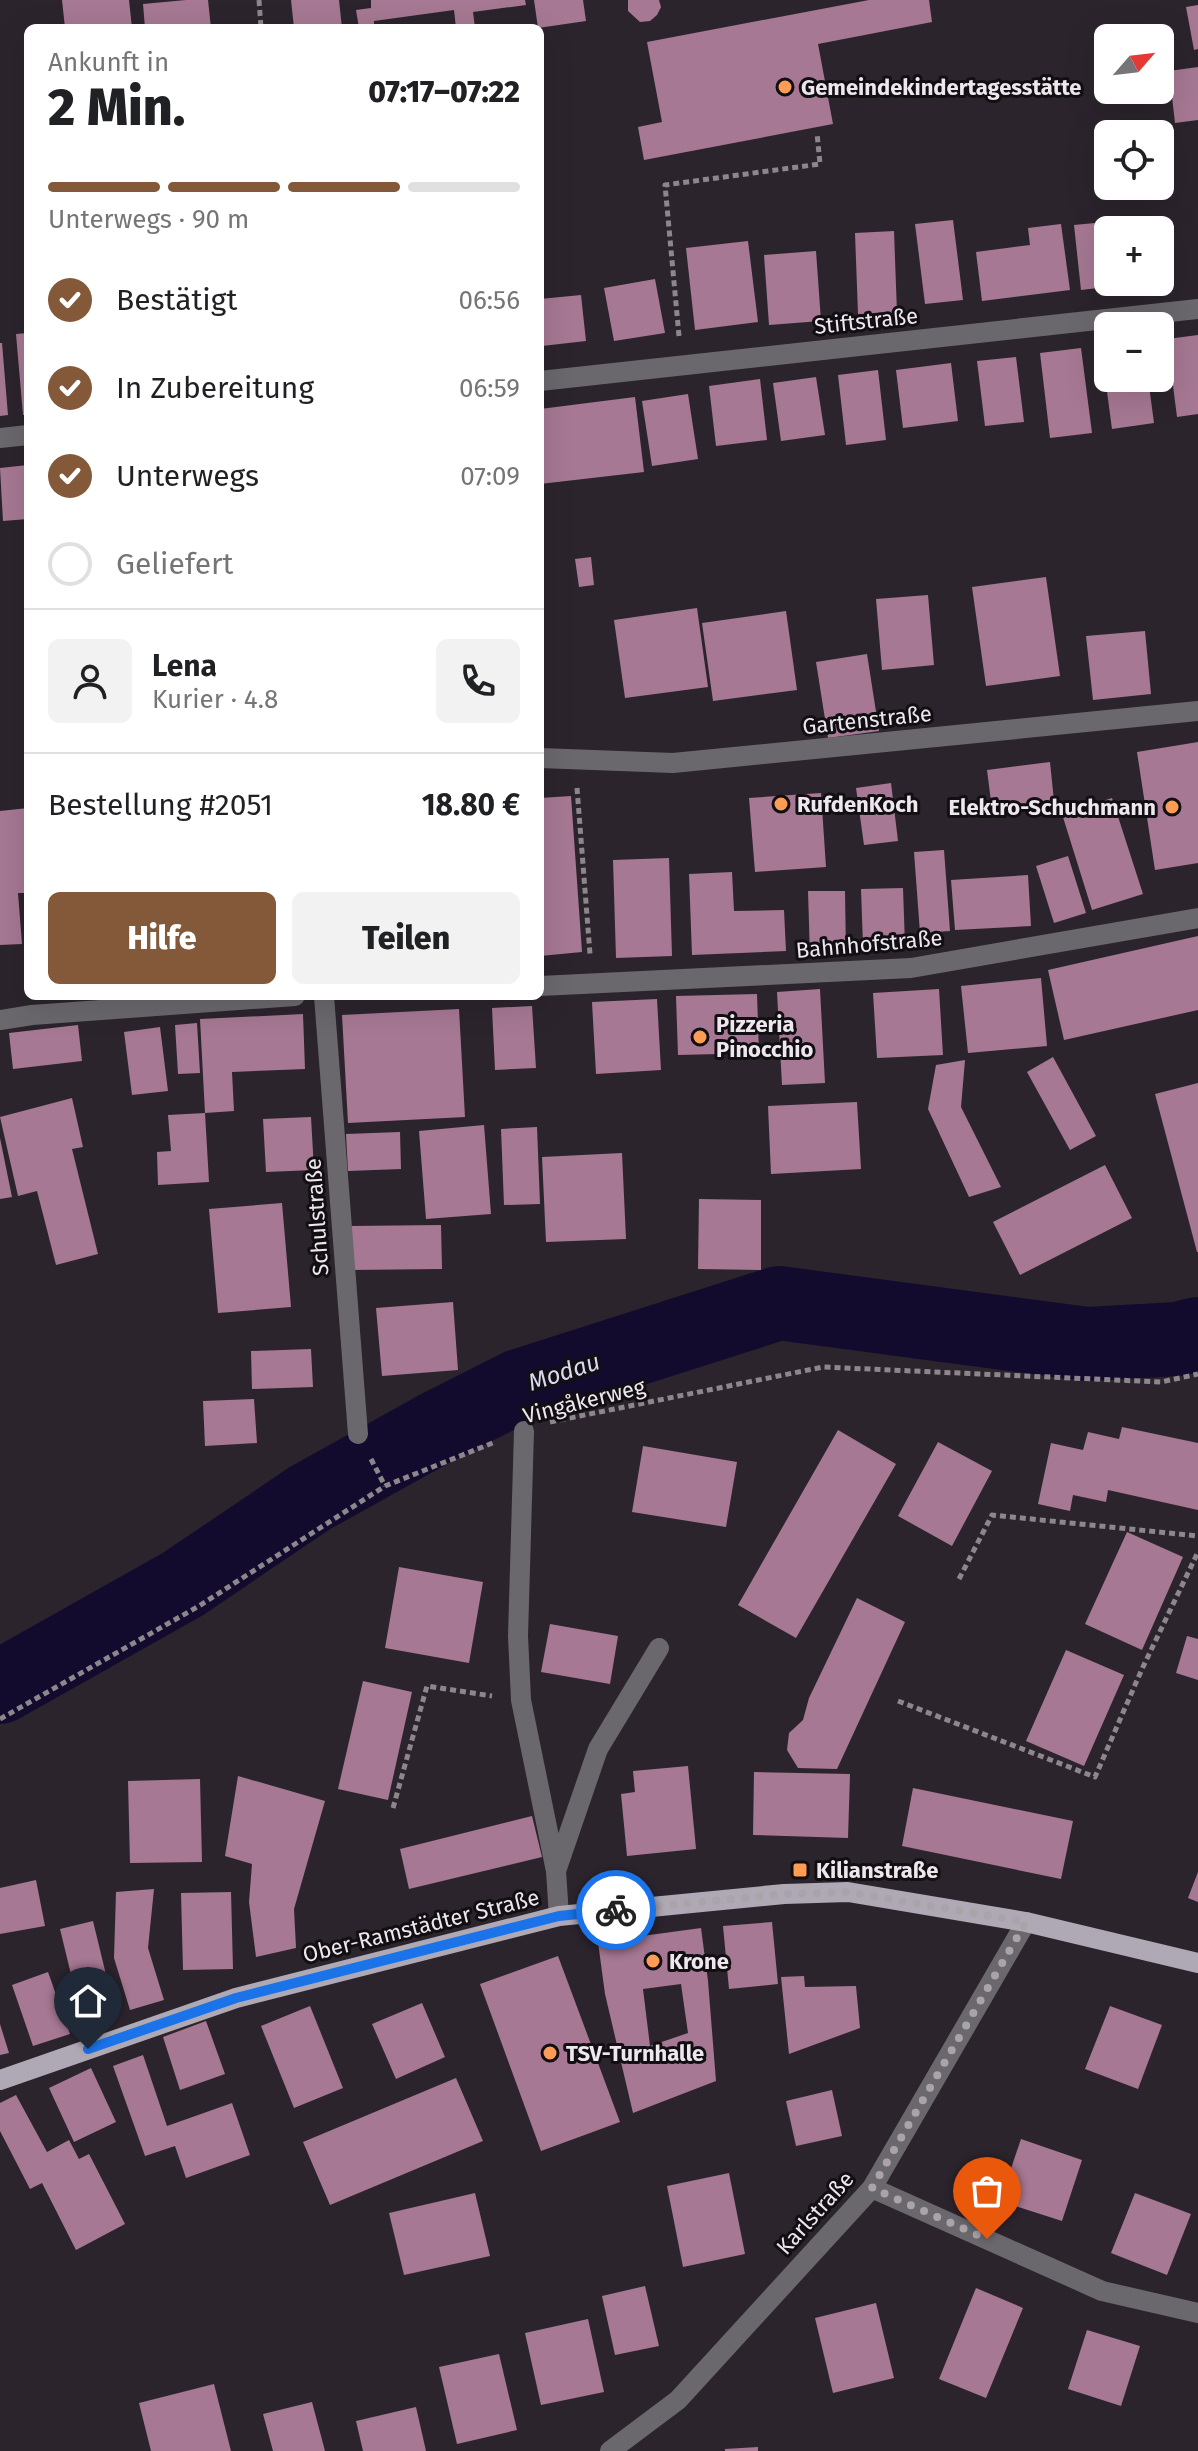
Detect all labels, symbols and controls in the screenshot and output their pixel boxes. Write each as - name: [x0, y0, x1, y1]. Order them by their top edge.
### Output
- north arrow: [1094, 24, 1174, 104]
- map controls: [1094, 24, 1174, 392]
- text: Ankunft in: [48, 47, 169, 78]
- text: 07:17–07:22: [368, 74, 520, 110]
- place label: Gemeindekindertagesstätte: [801, 74, 1081, 101]
- text: 2 Min.: [48, 76, 185, 139]
- marker: Gemeindekindertagesstätte: [776, 78, 794, 96]
- button: locate: [1094, 120, 1174, 200]
- text: Unterwegs · 90 m: [48, 204, 249, 235]
- button: +: [1094, 216, 1174, 296]
- icon: check: [48, 278, 92, 322]
- text: Bestätigt: [116, 282, 237, 318]
- text: 06:56: [458, 285, 520, 316]
- street label: Stiftstraße: [813, 302, 919, 340]
- button: −: [1094, 312, 1174, 392]
- icon: check: [48, 366, 92, 410]
- text: In Zubereitung: [116, 370, 314, 406]
- text: 06:59: [459, 373, 520, 404]
- icon: check: [48, 454, 92, 498]
- text: Unterwegs: [116, 458, 259, 494]
- text: 07:09: [460, 461, 520, 492]
- text: Geliefert: [116, 546, 233, 582]
- button: person: [48, 639, 132, 723]
- button: phone: [436, 639, 520, 723]
- text: Lena: [152, 648, 217, 684]
- text: Kurier · 4.8: [152, 684, 278, 715]
- street label: Gartenstraße: [801, 700, 933, 740]
- text: Bestellung #2051: [48, 787, 273, 823]
- text: 18.80 €: [422, 787, 520, 823]
- place label: RufdenKoch: [797, 791, 918, 818]
- place label: Elektro-Schuchmann: [949, 794, 1156, 821]
- marker: RufdenKoch: [772, 795, 790, 813]
- marker: Elektro-Schuchmann: [1163, 798, 1181, 816]
- button: Hilfe: [48, 892, 276, 984]
- button: Teilen: [292, 892, 520, 984]
- street label: Bahnhofstraße: [795, 924, 943, 964]
- place label: Pizzeria Pinocchio: [716, 1011, 813, 1063]
- marker: Pizzeria Pinocchio: [691, 1028, 709, 1046]
- street label: Schulstraße: [299, 1157, 335, 1277]
- water label: Modau: [524, 1347, 604, 1397]
- street label: Vingåkerweg: [520, 1373, 648, 1429]
- place label: Kilianstraße: [816, 1857, 938, 1884]
- marker: Kilianstraße: [791, 1861, 809, 1879]
- courier: [576, 1870, 656, 1950]
- street label: Ober-Ramstädter Straße: [300, 1884, 542, 1968]
- icon: bike: [594, 1888, 638, 1932]
- place label: Krone: [669, 1948, 729, 1975]
- marker: Krone: [644, 1952, 662, 1970]
- pin: [54, 1967, 122, 2049]
- icon: home: [66, 1979, 110, 2023]
- place label: TSV-Turnhalle: [566, 2040, 704, 2067]
- marker: TSV-Turnhalle: [541, 2044, 559, 2062]
- pin: [953, 2157, 1021, 2239]
- street label: Karlstraße: [771, 2166, 859, 2260]
- icon: bag: [965, 2169, 1009, 2213]

